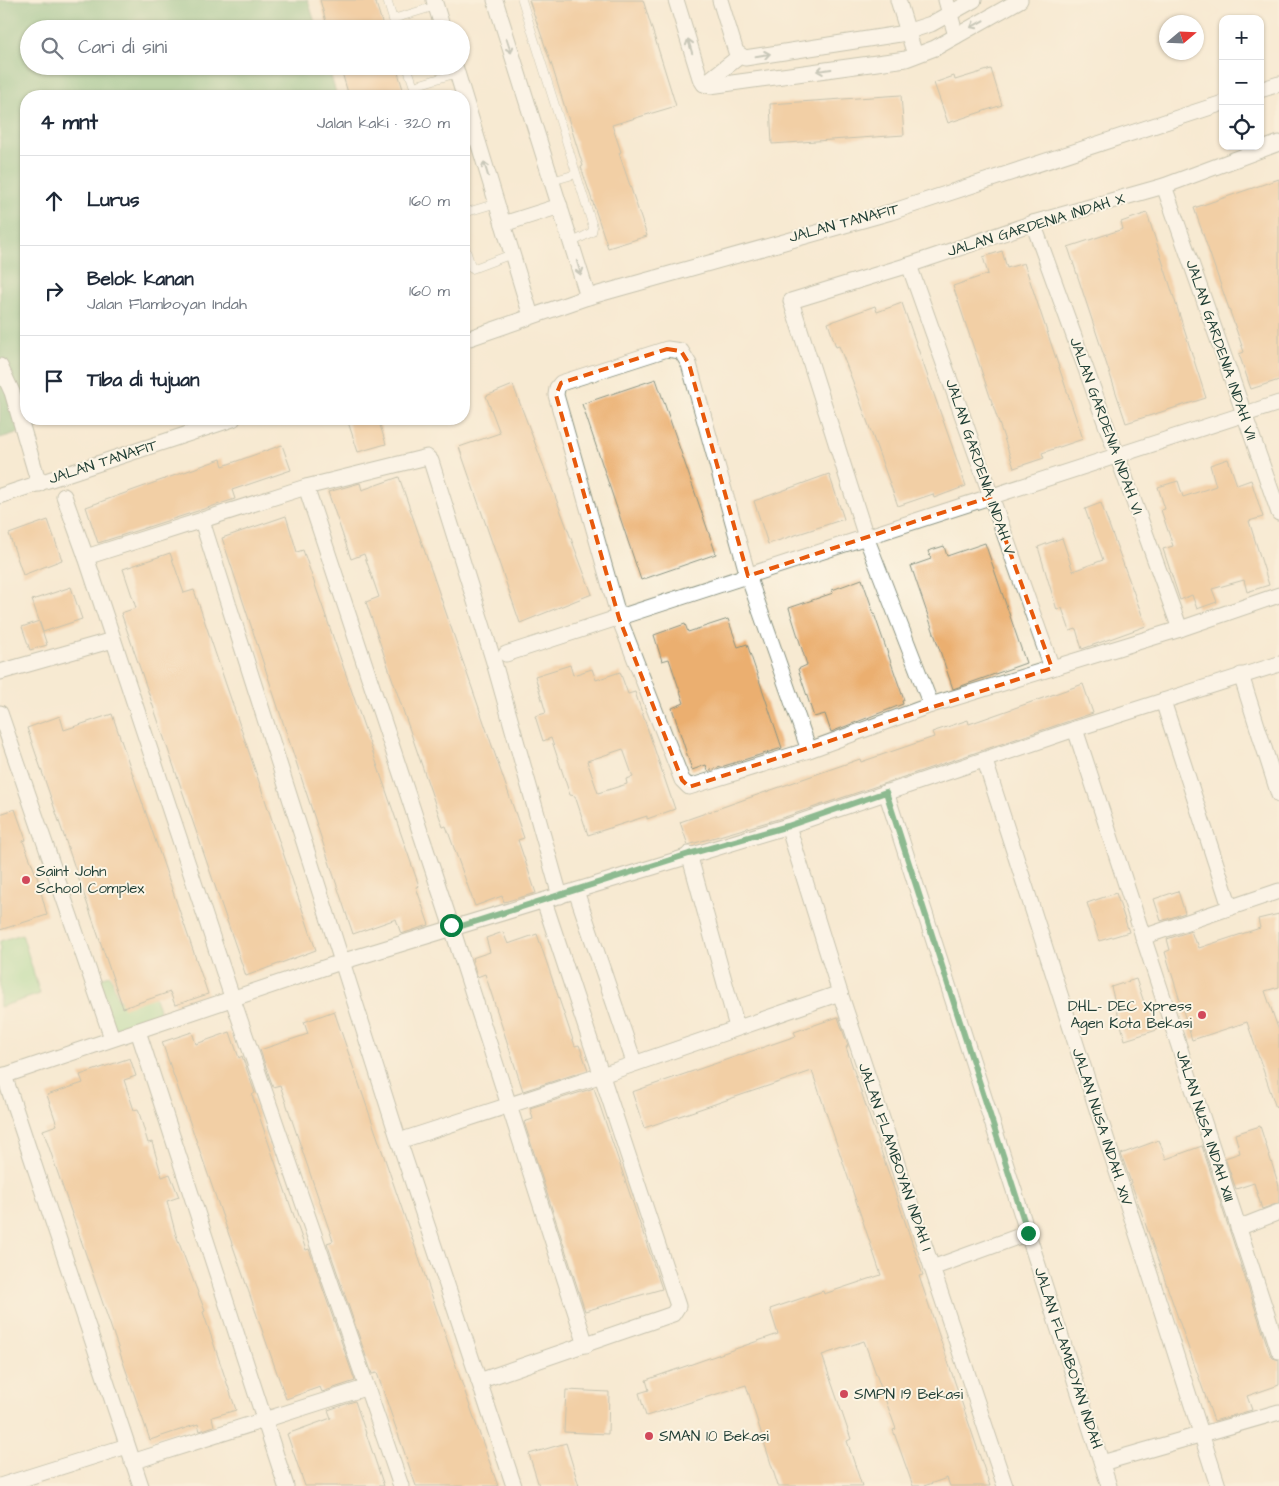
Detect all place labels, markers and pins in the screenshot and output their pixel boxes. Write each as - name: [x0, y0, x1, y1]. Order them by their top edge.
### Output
- place label: Saint John School Complex: [36, 861, 145, 899]
- marker: Saint John School Complex: [20, 874, 32, 886]
- place label: DHL- DEC Xpress Agen Kota Bekasi: [1068, 996, 1193, 1035]
- marker: DHL- DEC Xpress Agen Kota Bekasi: [1196, 1009, 1208, 1021]
- place label: SMPN 19 Bekasi: [854, 1384, 964, 1405]
- marker: SMPN 19 Bekasi: [838, 1388, 850, 1400]
- place label: SMAN 10 Bekasi: [659, 1426, 770, 1447]
- marker: SMAN 10 Bekasi: [643, 1430, 655, 1442]

